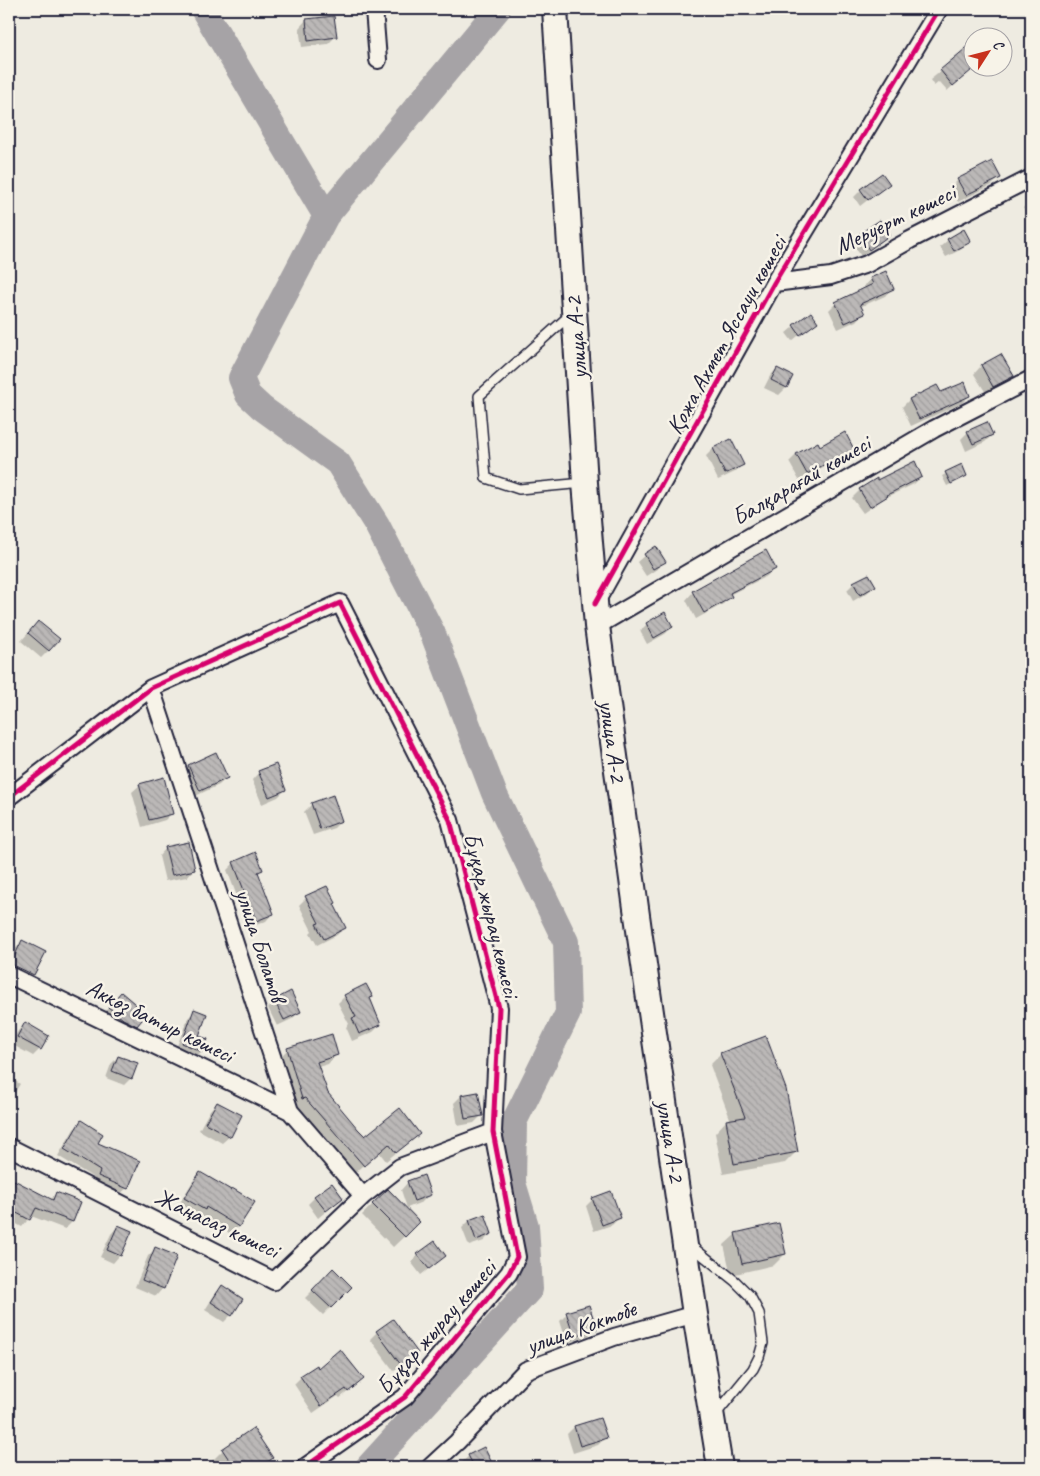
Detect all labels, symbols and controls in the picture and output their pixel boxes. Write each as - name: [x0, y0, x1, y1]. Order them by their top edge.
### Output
- north arrow: [962, 28, 1012, 78]
- text: С: [989, 37, 1008, 54]
- street label: Меруерт көшесі: [830, 176, 963, 261]
- street label: Қожа Ахмет Яссауи көшесі: [659, 228, 794, 439]
- street label: улица А-2: [558, 294, 594, 382]
- street label: Балқарағай көшесі: [726, 427, 878, 532]
- street label: улица А-2: [592, 696, 634, 786]
- street label: Бұқар жырау көшесі: [457, 830, 528, 1003]
- street label: улица Болатов: [228, 883, 295, 1009]
- street label: Аккөз батыр көшесі: [81, 972, 241, 1072]
- street label: улица А-2: [649, 1096, 693, 1186]
- street label: Жаңасаз көшесі: [150, 1181, 286, 1266]
- street label: Бұқар жырау көшесі: [369, 1252, 504, 1400]
- street label: улица Коктобе: [520, 1293, 642, 1361]

